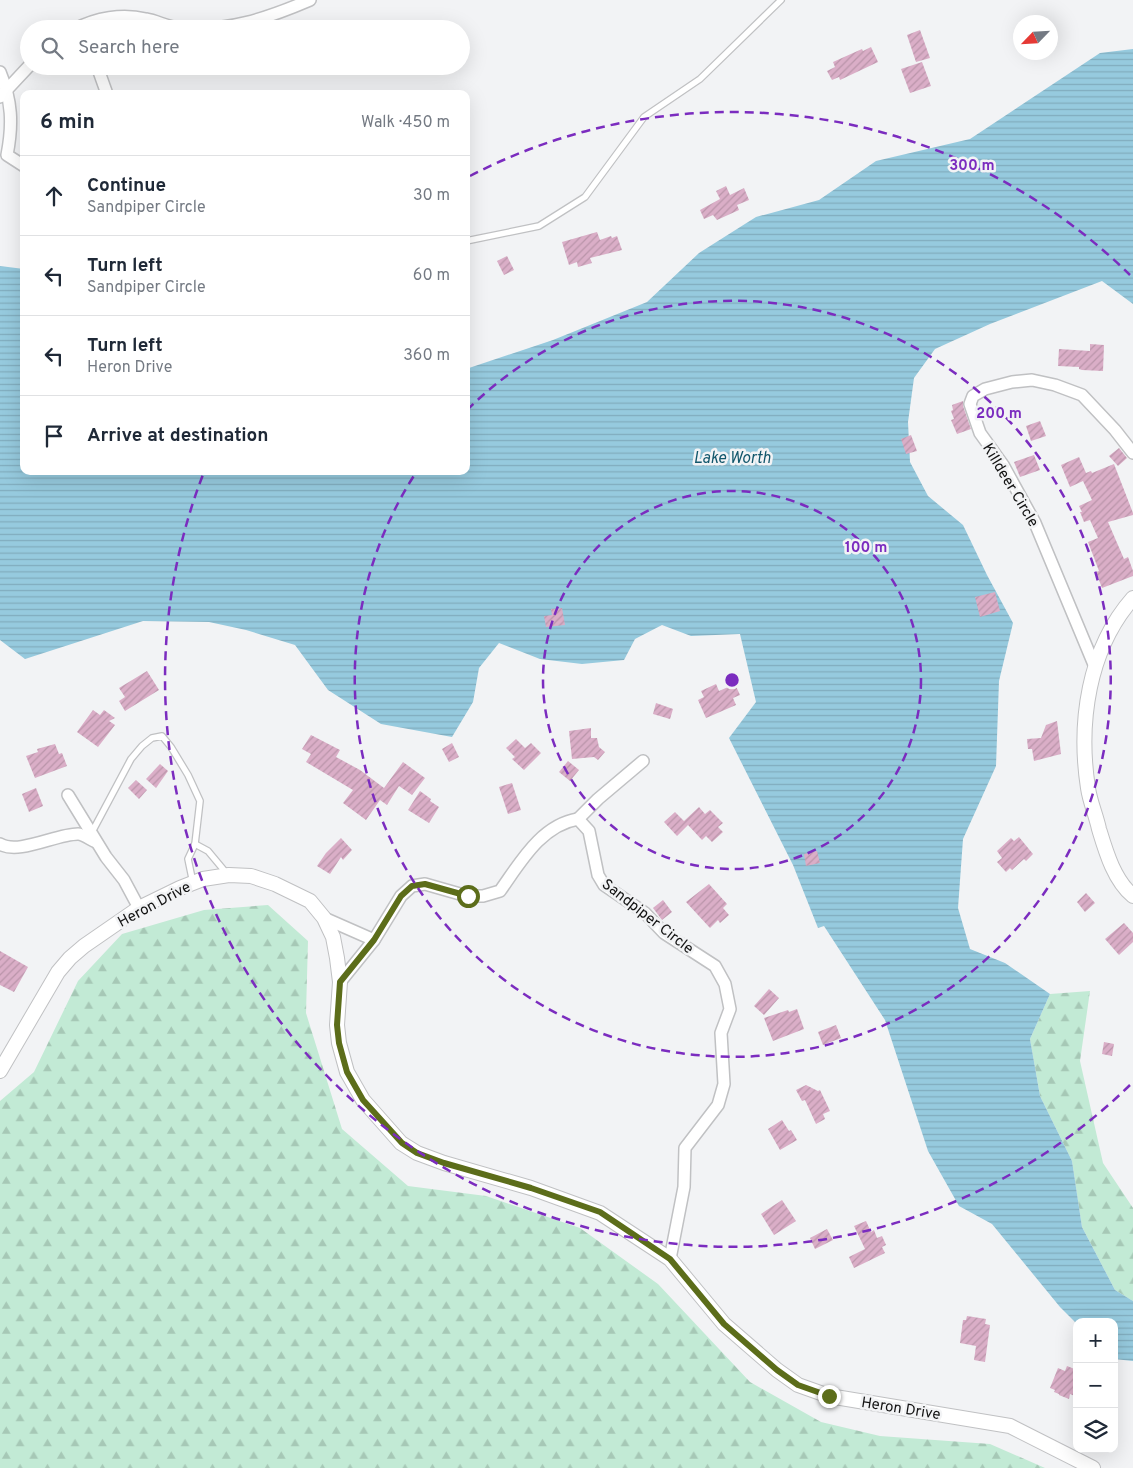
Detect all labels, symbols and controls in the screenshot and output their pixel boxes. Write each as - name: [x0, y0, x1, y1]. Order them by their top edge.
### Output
- north arrow: [1013, 15, 1058, 60]
- search box: [20, 20, 470, 75]
- icon: search: [38, 34, 66, 62]
- text: Search here: [78, 36, 180, 60]
- text: 6 min: [40, 109, 95, 136]
- text: Walk · 450 m: [361, 113, 450, 133]
- text: 300 m: [949, 157, 995, 176]
- text: Continue: [87, 174, 166, 198]
- icon: ahead: [40, 182, 68, 210]
- text: 30 m: [413, 186, 450, 206]
- text: Sandpiper Circle: [87, 198, 206, 218]
- text: Turn left: [87, 254, 163, 278]
- icon: left: [40, 262, 68, 290]
- text: 60 m: [413, 266, 450, 286]
- text: Sandpiper Circle: [87, 278, 206, 298]
- text: Turn left: [87, 334, 163, 358]
- icon: left: [40, 342, 68, 370]
- text: 360 m: [403, 346, 450, 366]
- text: Heron Drive: [87, 358, 172, 378]
- text: 200 m: [976, 405, 1022, 424]
- icon: arrive: [40, 422, 68, 450]
- text: Arrive at destination: [87, 424, 268, 448]
- street label: Killdeer Circle: [977, 440, 1042, 531]
- water label: Lake Worth: [693, 449, 771, 469]
- text: 100 m: [845, 539, 887, 558]
- centre of rings: [723, 671, 741, 689]
- street label: Sandpiper Circle: [597, 875, 697, 959]
- street label: Heron Drive: [115, 878, 194, 932]
- route start: [457, 885, 480, 908]
- map controls: [1073, 1318, 1118, 1453]
- button: +: [1073, 1318, 1118, 1363]
- button: −: [1073, 1363, 1118, 1408]
- route end: [818, 1385, 841, 1408]
- street label: Heron Drive: [860, 1394, 942, 1425]
- button: layers: [1073, 1408, 1118, 1453]

